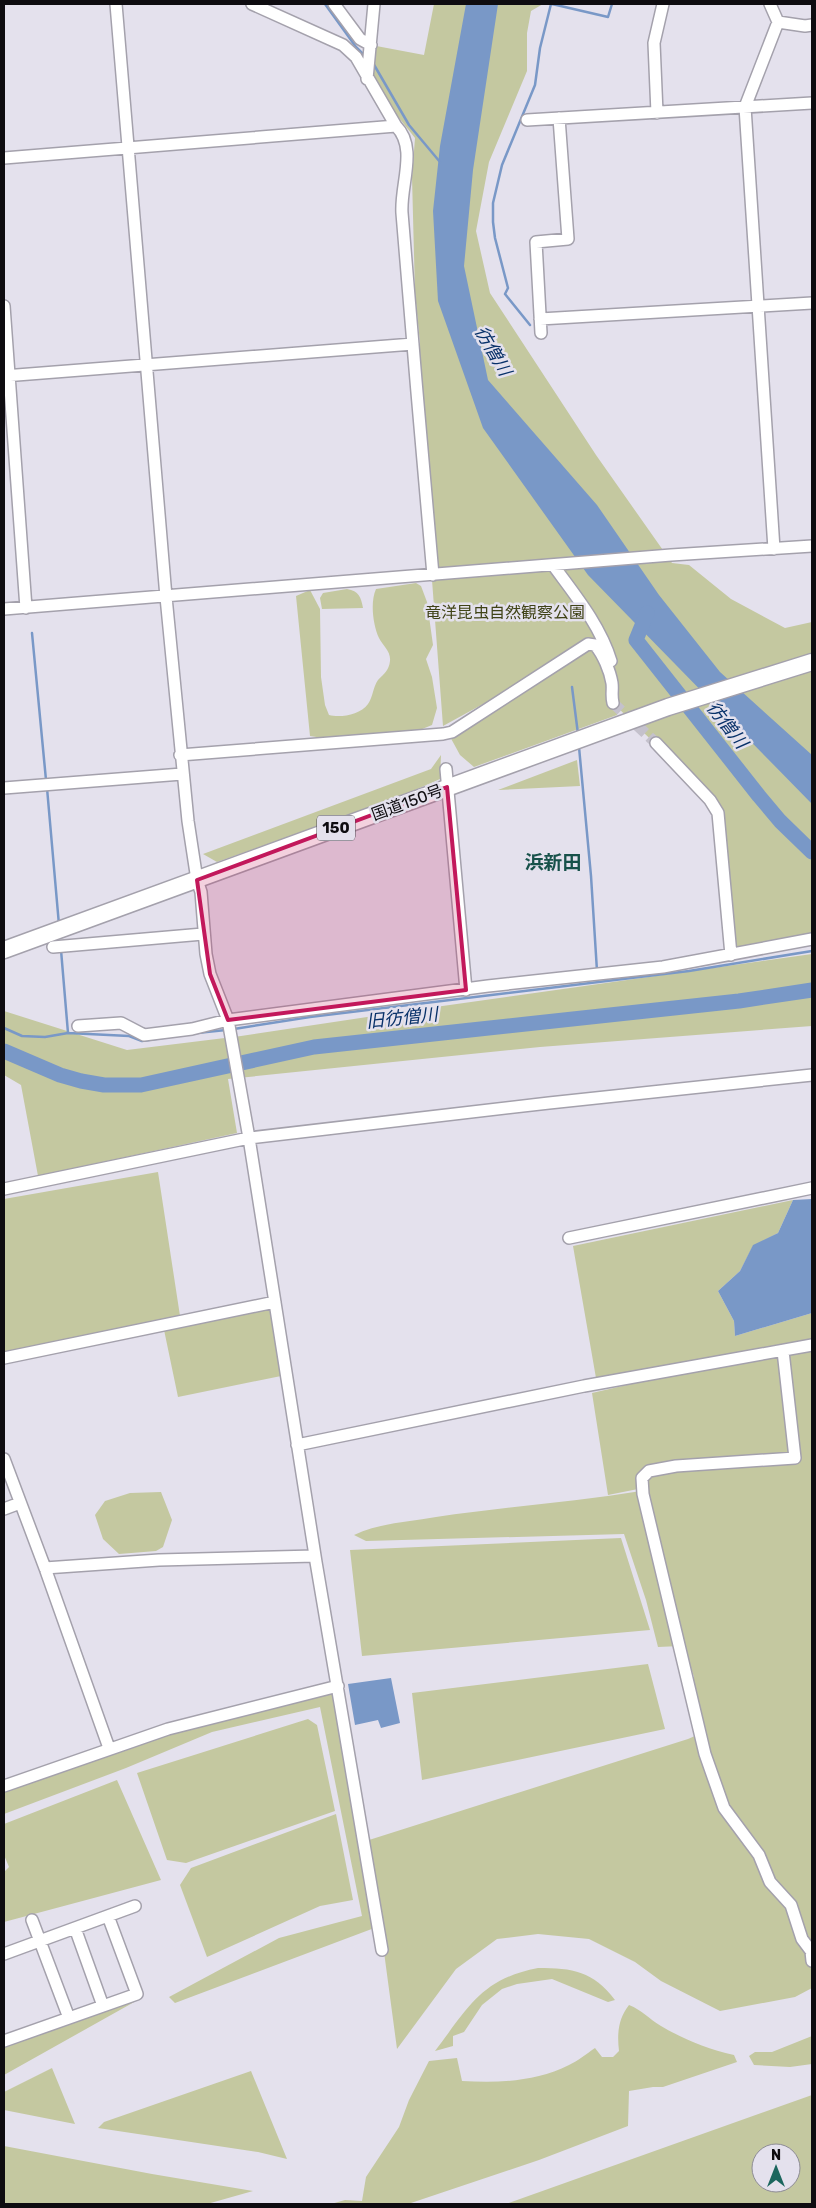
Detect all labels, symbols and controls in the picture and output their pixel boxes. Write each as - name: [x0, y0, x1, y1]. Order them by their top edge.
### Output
- water label: 彷僧川: [470, 322, 517, 382]
- park label: 竜洋昆虫自然観察公園: [425, 603, 585, 622]
- water label: 彷僧川: [702, 697, 754, 755]
- street label: 国道150号: [369, 781, 445, 824]
- road number: 150: [317, 816, 355, 840]
- district label: 浜新田: [524, 851, 582, 874]
- water label: 旧彷僧川: [365, 1003, 441, 1033]
- north arrow: [751, 2143, 801, 2193]
- text: N: [771, 2147, 781, 2164]

